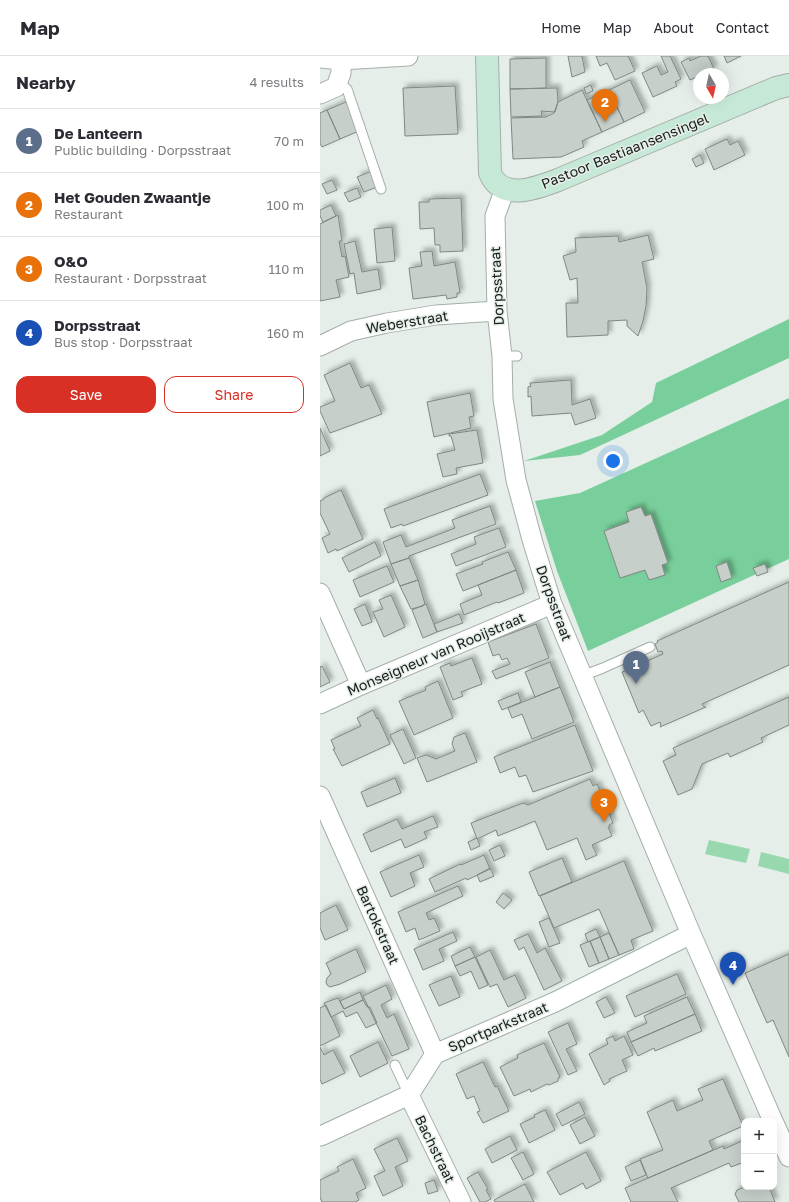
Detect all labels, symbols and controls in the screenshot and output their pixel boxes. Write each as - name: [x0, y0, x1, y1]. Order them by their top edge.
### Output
- text: Map: [20, 16, 60, 39]
- text: Home: [541, 19, 581, 36]
- text: Map: [603, 19, 631, 36]
- text: About: [653, 19, 694, 36]
- text: Contact: [716, 19, 769, 36]
- north arrow: [693, 68, 729, 104]
- text: Nearby: [16, 72, 76, 93]
- text: 4 results: [250, 74, 304, 90]
- pin: 2: [592, 89, 618, 122]
- street label: Pastoor Bastiaansensingel: [538, 109, 711, 192]
- text: De Lanteern: [54, 124, 142, 142]
- text: 1: [26, 133, 32, 149]
- text: 70 m: [274, 133, 304, 149]
- text: Public building · Dorpsstraat: [54, 142, 231, 158]
- text: Het Gouden Zwaantje: [54, 188, 211, 206]
- text: 2: [25, 197, 33, 213]
- text: 100 m: [267, 197, 304, 213]
- text: Restaurant: [54, 206, 123, 222]
- street label: Dorpsstraat: [486, 246, 507, 326]
- text: O&O: [54, 252, 88, 270]
- text: 3: [25, 261, 33, 277]
- text: 110 m: [269, 261, 304, 277]
- text: Restaurant · Dorpsstraat: [54, 270, 207, 286]
- street label: Weberstraat: [365, 307, 449, 336]
- text: Dorpsstraat: [54, 316, 141, 334]
- text: 4: [25, 325, 33, 341]
- text: 160 m: [267, 325, 304, 341]
- text: Bus stop · Dorpsstraat: [54, 334, 193, 350]
- button: Save: [16, 376, 156, 413]
- button: Share: [164, 376, 304, 413]
- your location: [603, 451, 623, 471]
- street label: Dorpsstraat: [533, 563, 576, 643]
- street label: Monseigneur van Rooijstraat: [344, 608, 527, 699]
- pin: 1: [623, 651, 649, 684]
- pin: 3: [591, 789, 617, 822]
- street label: Bartokstraat: [353, 883, 403, 967]
- pin: 4: [720, 952, 746, 985]
- street label: Sportparkstraat: [445, 998, 550, 1055]
- street label: Bachstraat: [412, 1112, 459, 1185]
- map controls: [741, 1118, 777, 1190]
- button: +: [741, 1118, 777, 1154]
- button: −: [741, 1154, 777, 1190]

